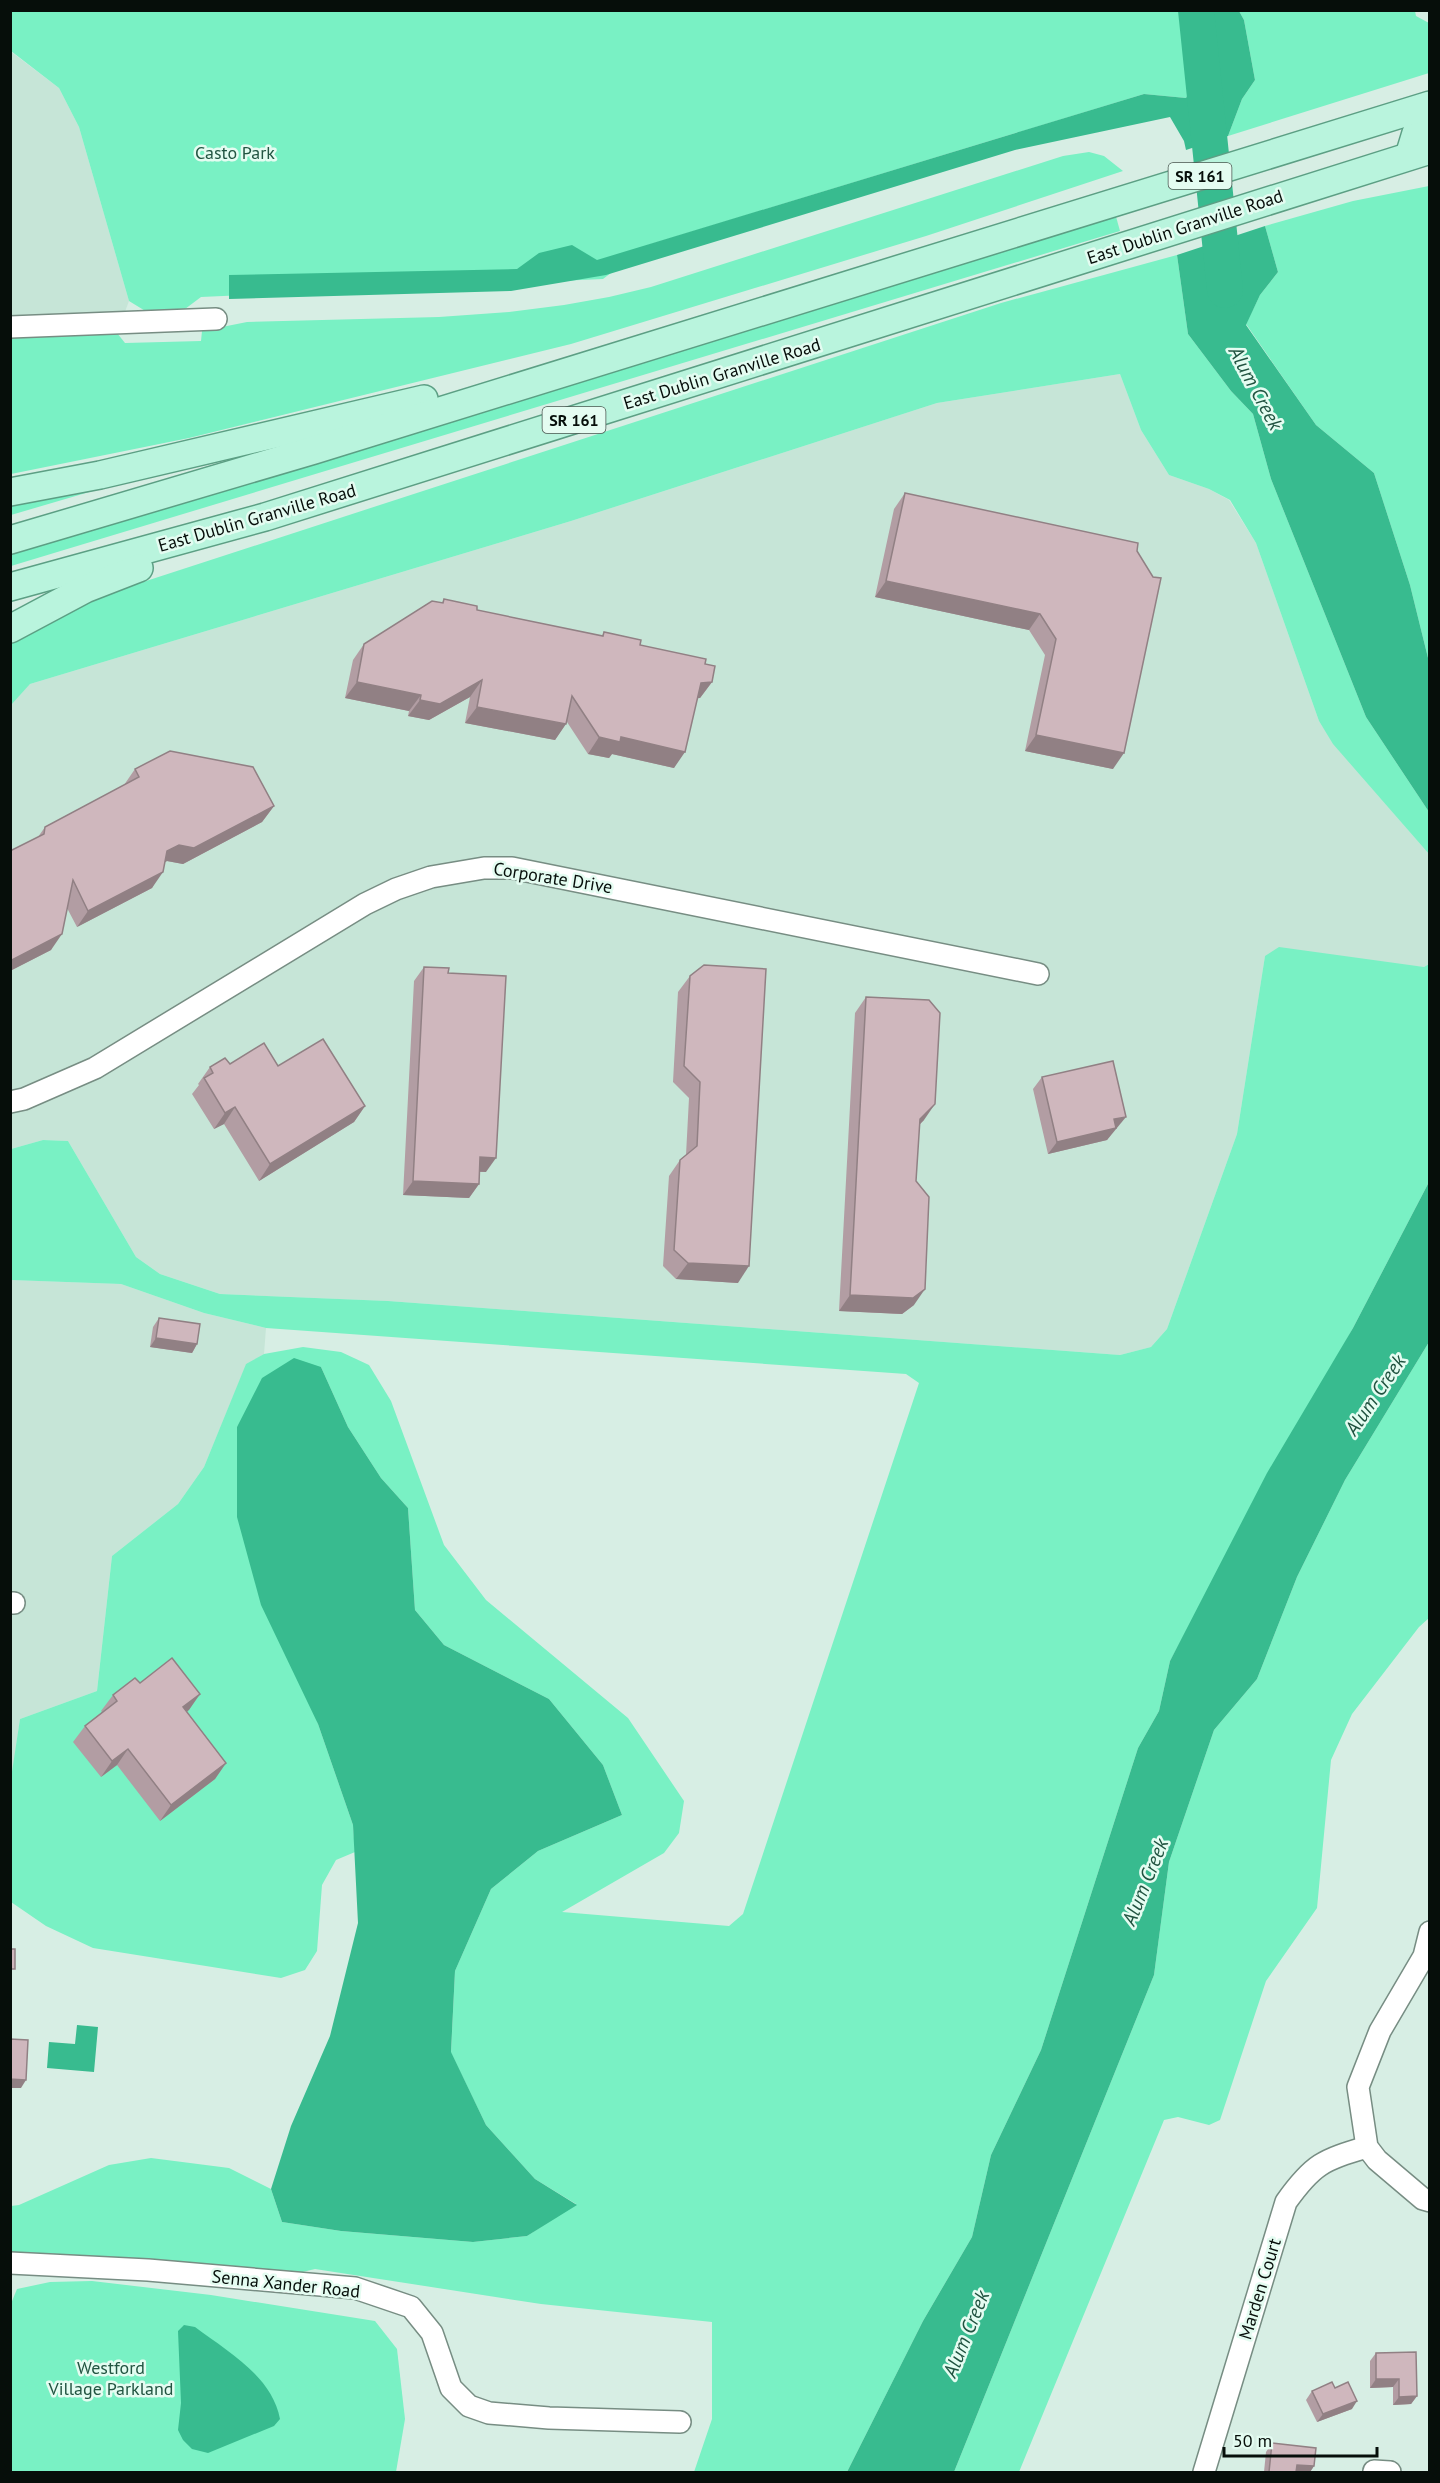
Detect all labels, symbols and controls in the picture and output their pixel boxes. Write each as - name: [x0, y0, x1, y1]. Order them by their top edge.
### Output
- park label: Casto Park: [195, 141, 275, 164]
- road number: SR 161: [1168, 163, 1232, 189]
- street label: East Dublin Granville Road: [1084, 184, 1286, 269]
- street label: East Dublin Granville Road: [620, 333, 823, 414]
- water label: Alum Creek: [1223, 341, 1289, 435]
- road number: SR 161: [542, 407, 606, 433]
- street label: East Dublin Granville Road: [155, 478, 359, 557]
- street label: Corporate Drive: [492, 857, 614, 898]
- water label: Alum Creek: [1338, 1349, 1412, 1441]
- water label: Alum Creek: [1115, 1834, 1175, 1930]
- street label: Marden Court: [1233, 2236, 1286, 2342]
- street label: Senna Xander Road: [211, 2264, 361, 2303]
- water label: Alum Creek: [936, 2286, 996, 2382]
- park label: Westford Village Parkland: [48, 2356, 173, 2400]
- scale bar: [1224, 2420, 1377, 2458]
- text: 50 m: [1233, 2429, 1272, 2452]

